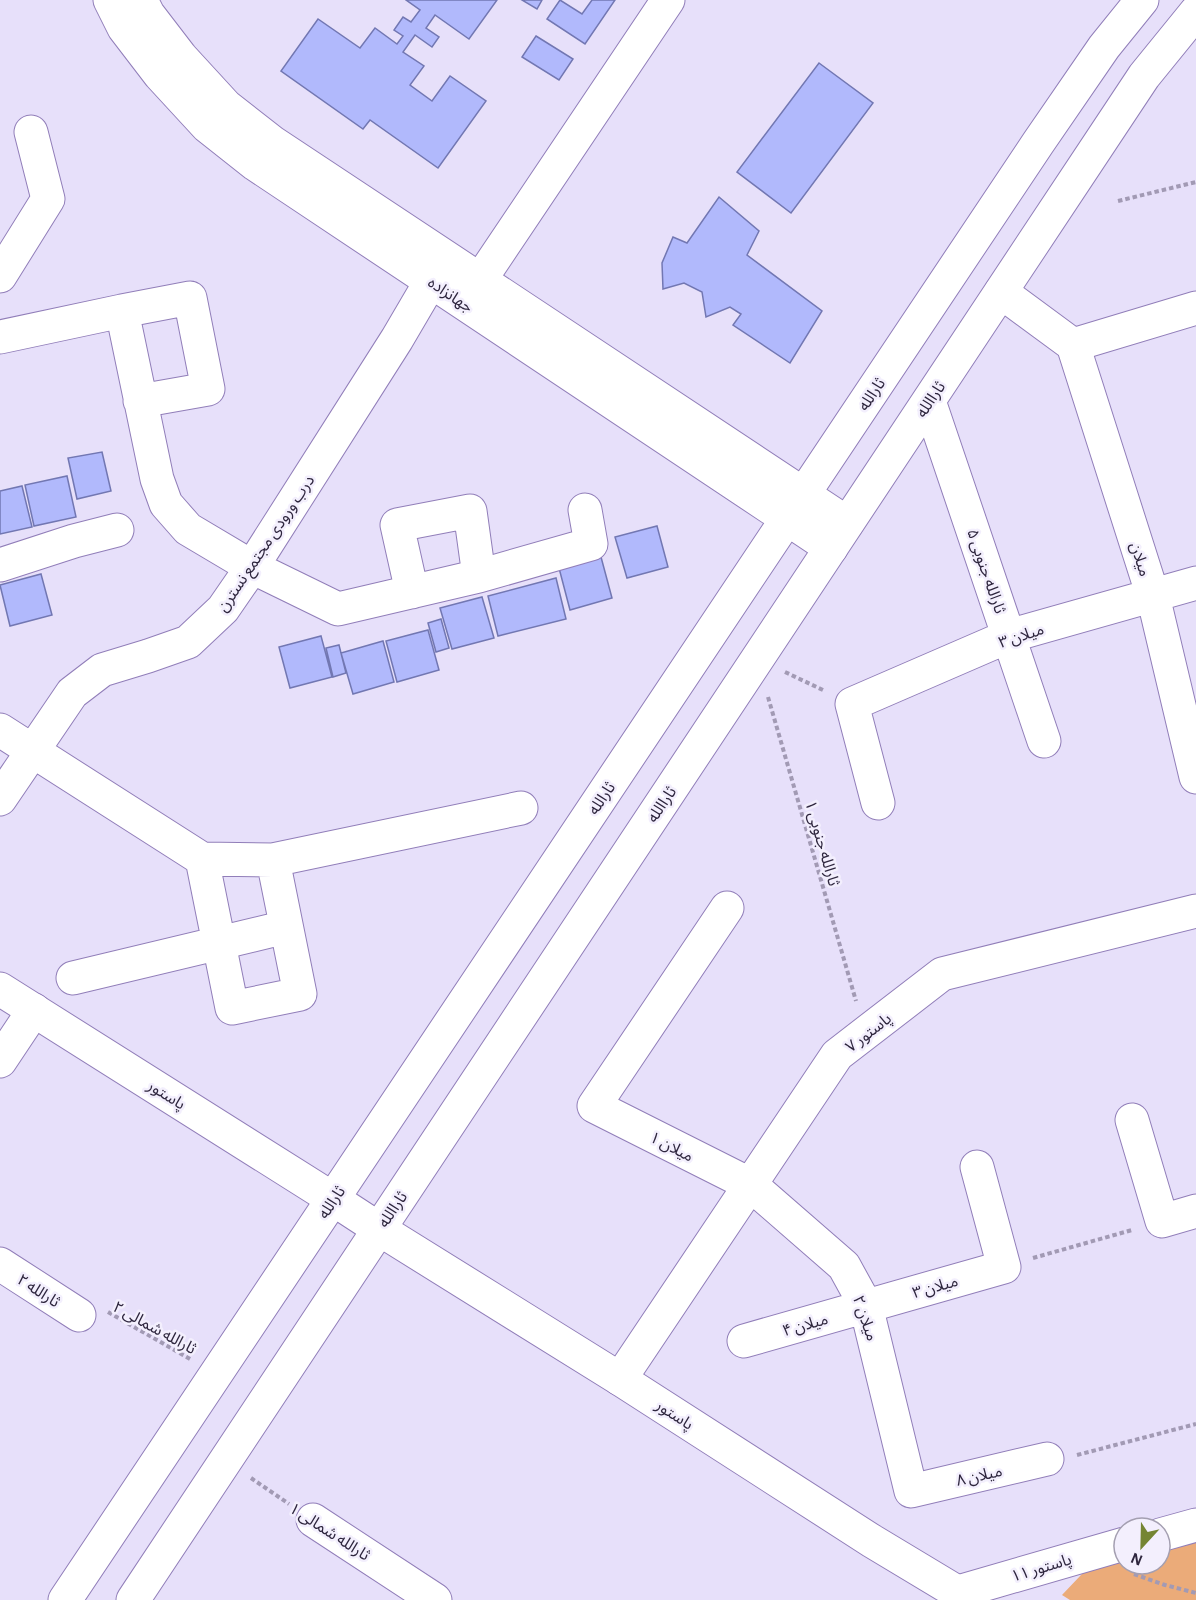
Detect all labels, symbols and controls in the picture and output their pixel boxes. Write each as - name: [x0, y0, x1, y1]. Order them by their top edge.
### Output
- street label: جهانزاده: [425, 274, 476, 316]
- street label: ثارالله: [855, 375, 889, 414]
- street label: ثاراالله: [913, 379, 949, 421]
- street label: درب ورودی مجتمع نسترن: [214, 472, 321, 617]
- street label: ثارالله جنوبی ۵: [963, 527, 1008, 616]
- street label: میلان: [1126, 540, 1153, 579]
- street label: میلان ۳: [997, 621, 1046, 652]
- street label: ثارالله: [585, 779, 619, 818]
- street label: ثاراالله: [644, 784, 680, 826]
- street label: ثارالله جنوبی ۱: [801, 799, 842, 889]
- street label: پاستور ۷: [843, 1010, 896, 1057]
- street label: پاستور: [143, 1077, 188, 1114]
- street label: میلان ۱: [647, 1129, 696, 1166]
- street label: ثارالله: [315, 1183, 349, 1222]
- street label: ثاراالله: [375, 1189, 411, 1231]
- street label: ثارالله ۲: [14, 1271, 63, 1311]
- street label: میلان ۳: [911, 1273, 960, 1302]
- street label: میلان ۲: [849, 1294, 880, 1343]
- street label: ثارالله شمالی ۲: [110, 1299, 199, 1358]
- street label: میلان ۴: [781, 1311, 830, 1340]
- street label: پاستور: [651, 1396, 696, 1435]
- street label: میلان ۸: [955, 1463, 1004, 1490]
- street label: ثارالله شمالی ۱: [286, 1500, 373, 1565]
- north arrow: [1112, 1516, 1172, 1576]
- text: N: [1129, 1549, 1145, 1568]
- street label: پاستور ۱۱: [1009, 1551, 1074, 1587]

